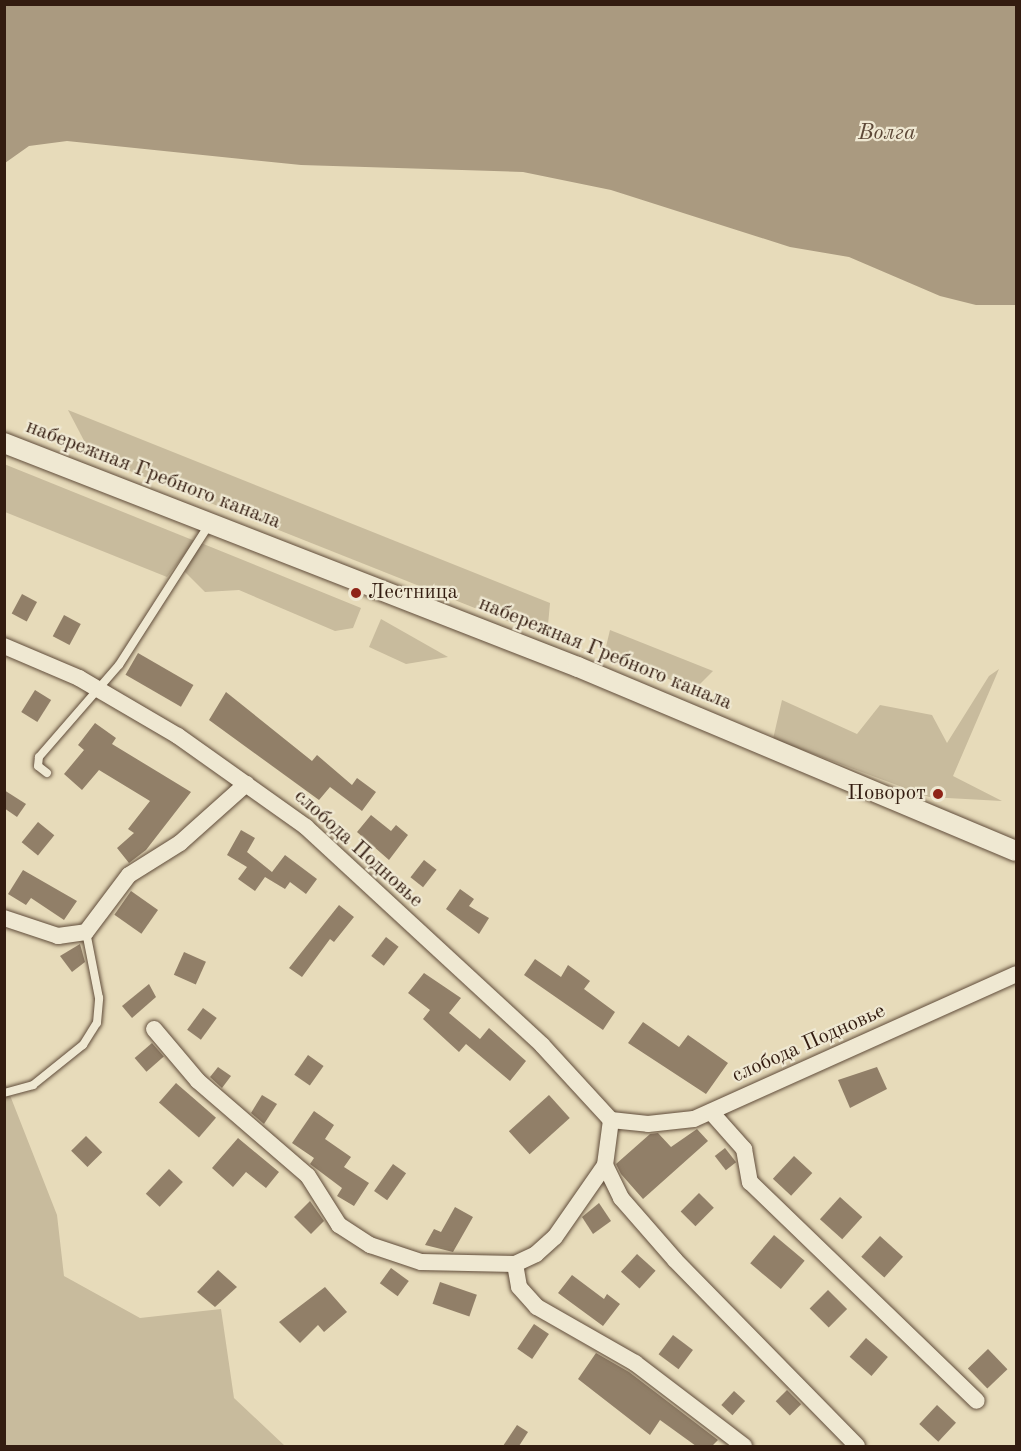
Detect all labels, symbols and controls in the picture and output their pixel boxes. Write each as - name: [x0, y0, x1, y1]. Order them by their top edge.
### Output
- water label: Волга: [858, 121, 916, 147]
- street label: набережная Гребного канала: [22, 415, 284, 535]
- place label: Лестница: [368, 580, 458, 606]
- marker: Лестница: [349, 586, 363, 600]
- street label: набережная Гребного канала: [475, 592, 735, 716]
- place label: Поворот: [847, 781, 926, 807]
- street label: слобода Подновье: [288, 784, 428, 914]
- marker: Поворот: [931, 787, 945, 801]
- street label: слобода Подновье: [728, 999, 890, 1089]

